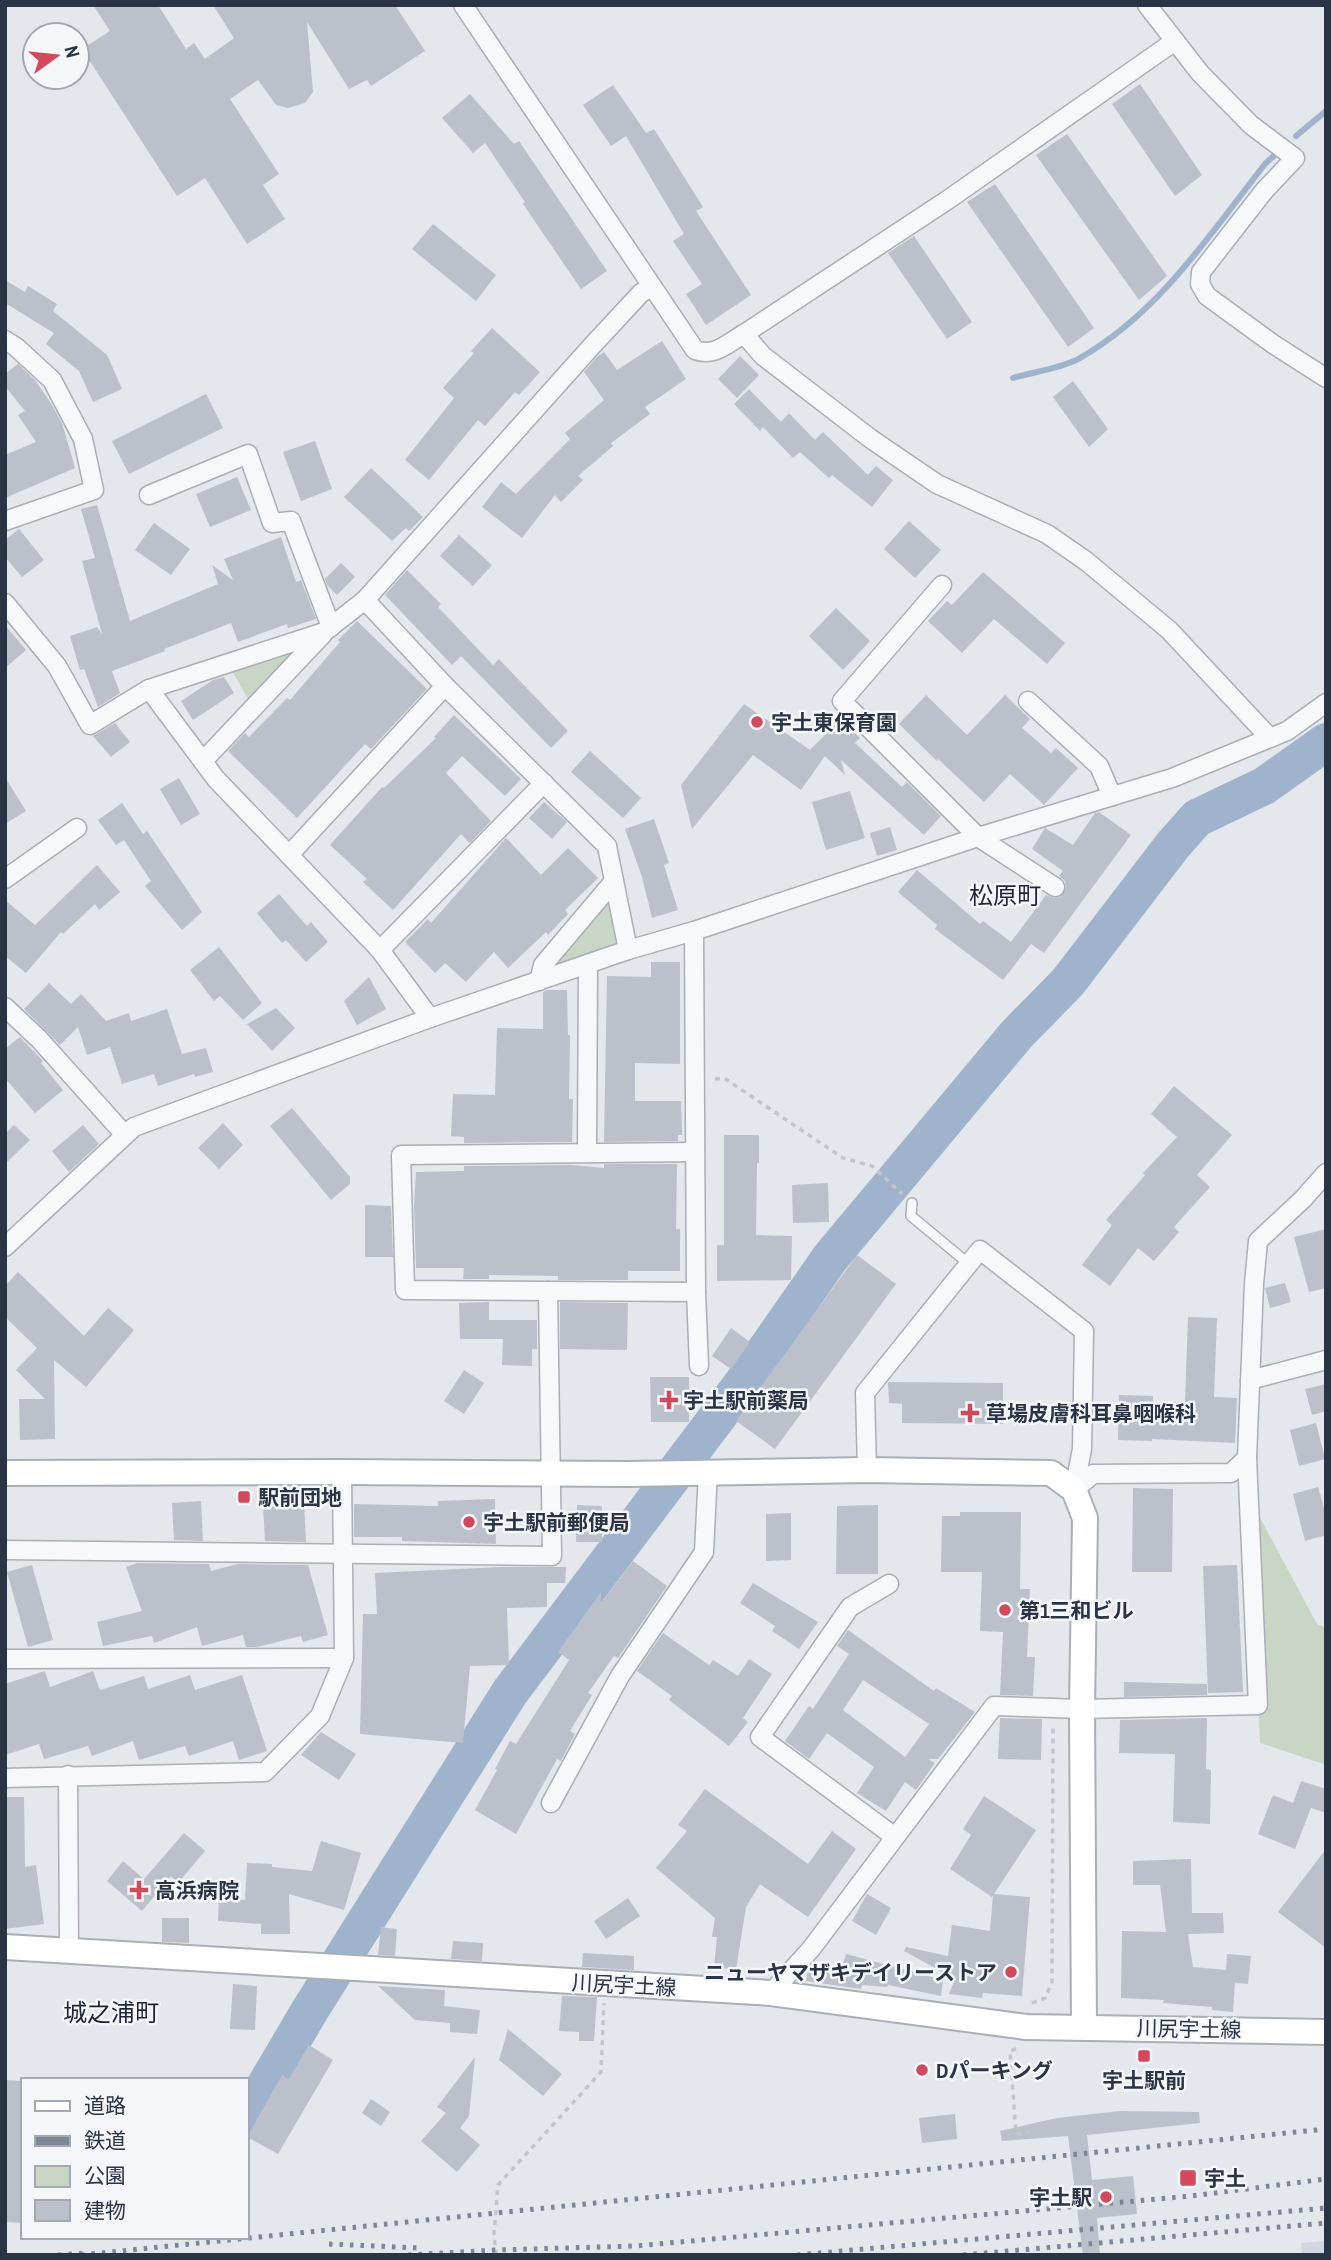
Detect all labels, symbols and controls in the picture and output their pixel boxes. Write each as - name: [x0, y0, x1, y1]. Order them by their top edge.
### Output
- north arrow: [21, 21, 91, 91]
- text: N: [58, 43, 86, 60]
- place label: 宇土東保育園: [771, 708, 897, 737]
- marker: 宇土東保育園: [749, 714, 765, 730]
- district label: 松原町: [969, 879, 1041, 911]
- place label: 宇土駅前薬局: [683, 1386, 809, 1415]
- marker: 宇土駅前薬局: [661, 1392, 677, 1408]
- place label: 草場皮膚科耳鼻咽喉科: [986, 1399, 1196, 1428]
- marker: 草場皮膚科耳鼻咽喉科: [960, 1403, 980, 1423]
- place label: 駅前団地: [258, 1483, 342, 1512]
- marker: 駅前団地: [236, 1489, 252, 1505]
- place label: 宇土駅前郵便局: [483, 1508, 630, 1537]
- marker: 宇土駅前郵便局: [461, 1514, 477, 1530]
- place label: 第1三和ビル: [1019, 1596, 1134, 1625]
- marker: 第1三和ビル: [997, 1602, 1013, 1618]
- place label: 高浜病院: [155, 1876, 239, 1905]
- marker: 高浜病院: [129, 1880, 149, 1900]
- place label: ニューヤマザキデイリーストア: [704, 1958, 997, 1987]
- marker: ニューヤマザキデイリーストア: [1003, 1964, 1019, 1980]
- street label: 川尻宇土線: [571, 1968, 677, 2002]
- district label: 城之浦町: [63, 1996, 159, 2028]
- street label: 川尻宇土線: [1136, 2014, 1242, 2044]
- marker: 宇土駅前: [1136, 2048, 1152, 2064]
- place label: Dパーキング: [936, 2056, 1053, 2085]
- marker: Dパーキング: [914, 2062, 930, 2078]
- place label: 宇土駅前: [1102, 2066, 1186, 2095]
- legend: [21, 2078, 248, 2239]
- text: 道路: [84, 2091, 126, 2120]
- text: 鉄道: [84, 2126, 126, 2155]
- text: 公園: [84, 2161, 126, 2190]
- place label: 宇土: [1204, 2164, 1246, 2193]
- marker: 宇土: [1178, 2168, 1198, 2188]
- place label: 宇土駅: [1029, 2183, 1092, 2212]
- marker: 宇土駅: [1098, 2189, 1114, 2205]
- text: 建物: [84, 2196, 126, 2225]

